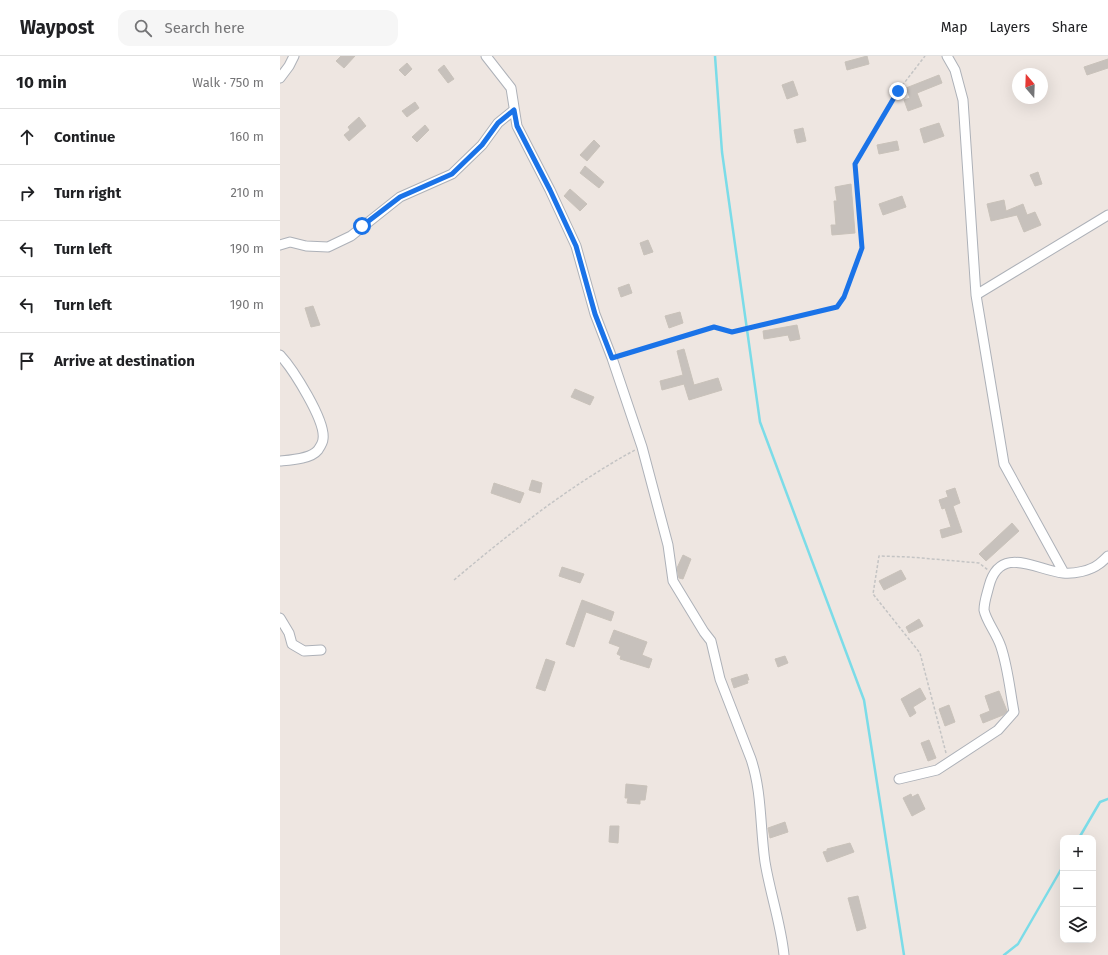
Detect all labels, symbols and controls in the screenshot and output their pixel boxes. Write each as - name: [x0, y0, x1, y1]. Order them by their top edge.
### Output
- search box: [118, 10, 398, 46]
- text: Waypost: [20, 16, 94, 39]
- icon: search: [132, 17, 154, 39]
- text: Search here: [164, 19, 245, 37]
- text: Map: [941, 19, 967, 36]
- text: Layers: [989, 19, 1030, 36]
- text: Share: [1052, 19, 1088, 36]
- north arrow: [1012, 68, 1048, 104]
- text: 10 min: [16, 72, 67, 93]
- text: Walk · 750 m: [192, 75, 264, 90]
- route end: [889, 82, 907, 100]
- icon: ahead: [16, 126, 38, 148]
- text: Continue: [54, 128, 115, 146]
- text: 160 m: [230, 129, 264, 144]
- icon: right: [16, 182, 38, 204]
- text: Turn right: [54, 184, 121, 202]
- text: 210 m: [230, 185, 264, 200]
- route start: [353, 217, 371, 235]
- icon: left: [16, 238, 38, 260]
- text: Turn left: [54, 240, 112, 258]
- text: 190 m: [230, 241, 264, 256]
- icon: left: [16, 294, 38, 316]
- text: Turn left: [54, 296, 112, 314]
- text: 190 m: [230, 297, 264, 312]
- icon: arrive: [16, 350, 38, 372]
- text: Arrive at destination: [54, 352, 195, 370]
- map controls: [1060, 835, 1096, 943]
- button: +: [1060, 835, 1096, 871]
- button: −: [1060, 871, 1096, 907]
- button: layers: [1060, 907, 1096, 943]

